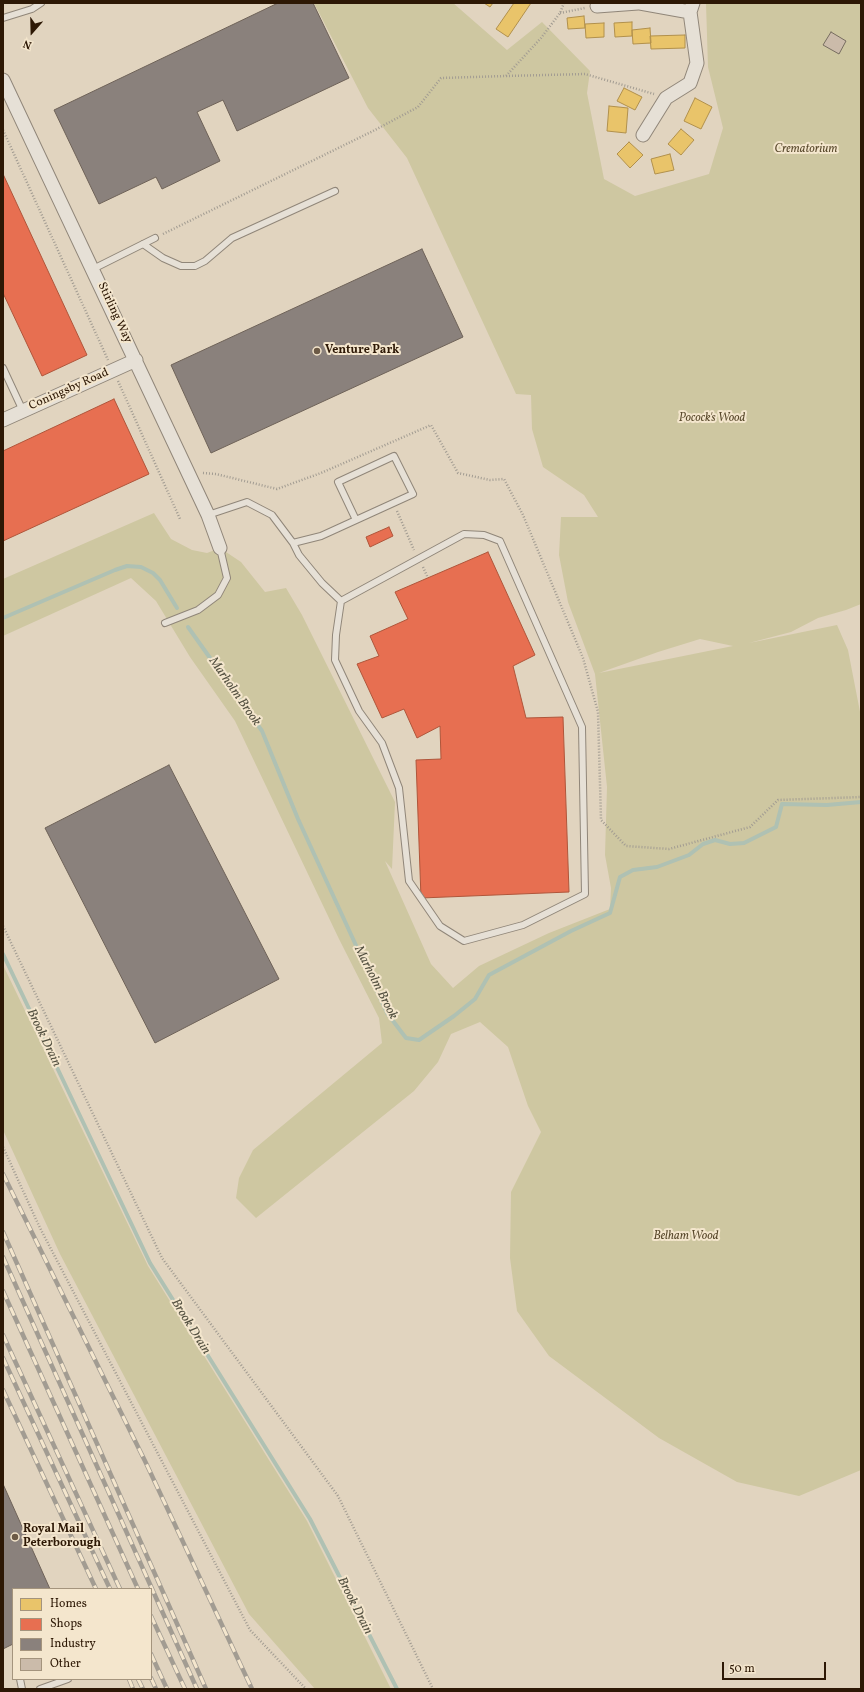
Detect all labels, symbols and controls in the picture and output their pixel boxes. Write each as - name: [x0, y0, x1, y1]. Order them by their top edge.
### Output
- north arrow: [12, 12, 52, 52]
- text: N: [21, 35, 34, 52]
- park label: Crematorium: [774, 143, 838, 157]
- street label: Stirling Way: [94, 280, 134, 346]
- place label: Venture Park: [325, 344, 399, 358]
- marker: Venture Park: [312, 346, 322, 356]
- street label: Coningsby Road: [27, 366, 111, 414]
- park label: Pocock's Wood: [679, 412, 745, 426]
- water label: Marholm Brook: [205, 655, 263, 729]
- water label: Marholm Brook: [350, 944, 400, 1022]
- water label: Brook Drain: [22, 1006, 64, 1070]
- park label: Belham Wood: [653, 1230, 719, 1244]
- water label: Brook Drain: [167, 1296, 213, 1358]
- place label: Royal Mail Peterborough: [23, 1523, 101, 1551]
- marker: Royal Mail Peterborough: [10, 1532, 20, 1542]
- water label: Brook Drain: [333, 1575, 375, 1637]
- legend: [12, 1588, 152, 1680]
- text: Homes: [50, 1596, 87, 1612]
- text: Shops: [50, 1616, 82, 1632]
- text: Industry: [50, 1636, 96, 1652]
- scale bar: [724, 1654, 828, 1680]
- text: Other: [50, 1656, 81, 1672]
- text: 50 m: [729, 1661, 755, 1677]

